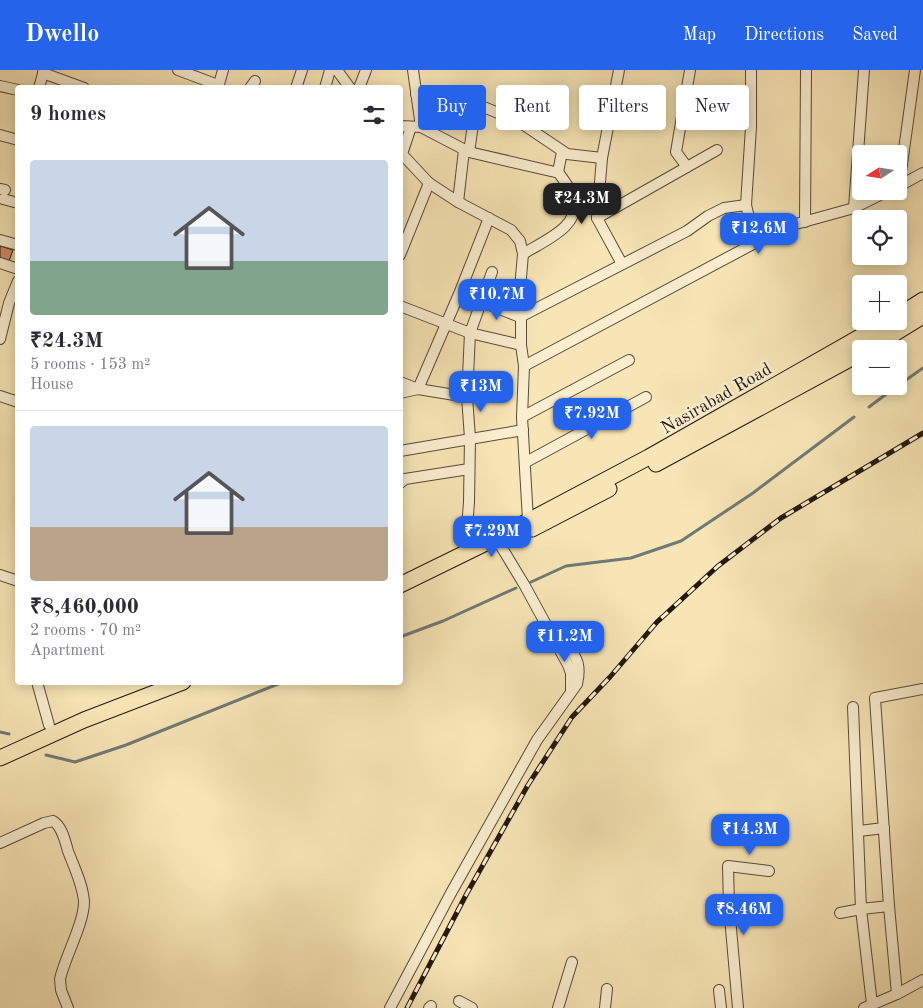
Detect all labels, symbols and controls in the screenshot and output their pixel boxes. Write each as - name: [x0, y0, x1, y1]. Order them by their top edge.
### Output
- text: Dwello: [25, 23, 99, 47]
- text: Map: [683, 26, 716, 44]
- text: Directions: [744, 26, 824, 44]
- text: Saved: [852, 26, 898, 44]
- chip: Buy: [418, 85, 486, 130]
- chip: Rent: [496, 85, 569, 130]
- chip: Filters: [579, 85, 666, 130]
- chip: New: [676, 85, 749, 130]
- icon: filters: [360, 101, 388, 129]
- text: 9 homes: [30, 104, 106, 125]
- north arrow: [852, 145, 908, 200]
- map controls: [852, 145, 907, 395]
- pin: ₹24.3M: [541, 182, 623, 225]
- text: ₹24.3M: [554, 191, 610, 207]
- icon: home: [164, 193, 254, 283]
- button: locate: [852, 210, 907, 265]
- pin: ₹12.6M: [718, 212, 800, 255]
- text: ₹12.6M: [731, 221, 787, 237]
- button: +: [852, 275, 907, 330]
- pin: ₹10.7M: [456, 278, 538, 321]
- text: ₹10.7M: [469, 287, 525, 303]
- text: ₹24.3M: [30, 331, 103, 352]
- button: −: [852, 340, 907, 395]
- text: 5 rooms · 153 m²: [30, 357, 150, 373]
- street label: Nasirabad Road: [658, 360, 775, 438]
- pin: ₹13M: [451, 370, 511, 413]
- text: House: [30, 377, 73, 393]
- text: ₹13M: [460, 379, 502, 395]
- pin: ₹7.92M: [551, 398, 633, 440]
- text: ₹7.92M: [564, 406, 620, 422]
- icon: home: [164, 458, 254, 548]
- pin: ₹7.29M: [451, 516, 533, 558]
- text: ₹7.29M: [464, 524, 520, 540]
- text: ₹8,460,000: [30, 597, 139, 618]
- pin: ₹11.2M: [524, 620, 606, 663]
- text: 2 rooms · 70 m²: [30, 623, 141, 639]
- text: ₹11.2M: [537, 629, 593, 645]
- text: Apartment: [30, 643, 105, 659]
- pin: ₹14.3M: [709, 814, 791, 856]
- text: ₹14.3M: [722, 822, 778, 838]
- pin: ₹8.46M: [703, 894, 785, 936]
- text: ₹8.46M: [716, 902, 772, 918]

